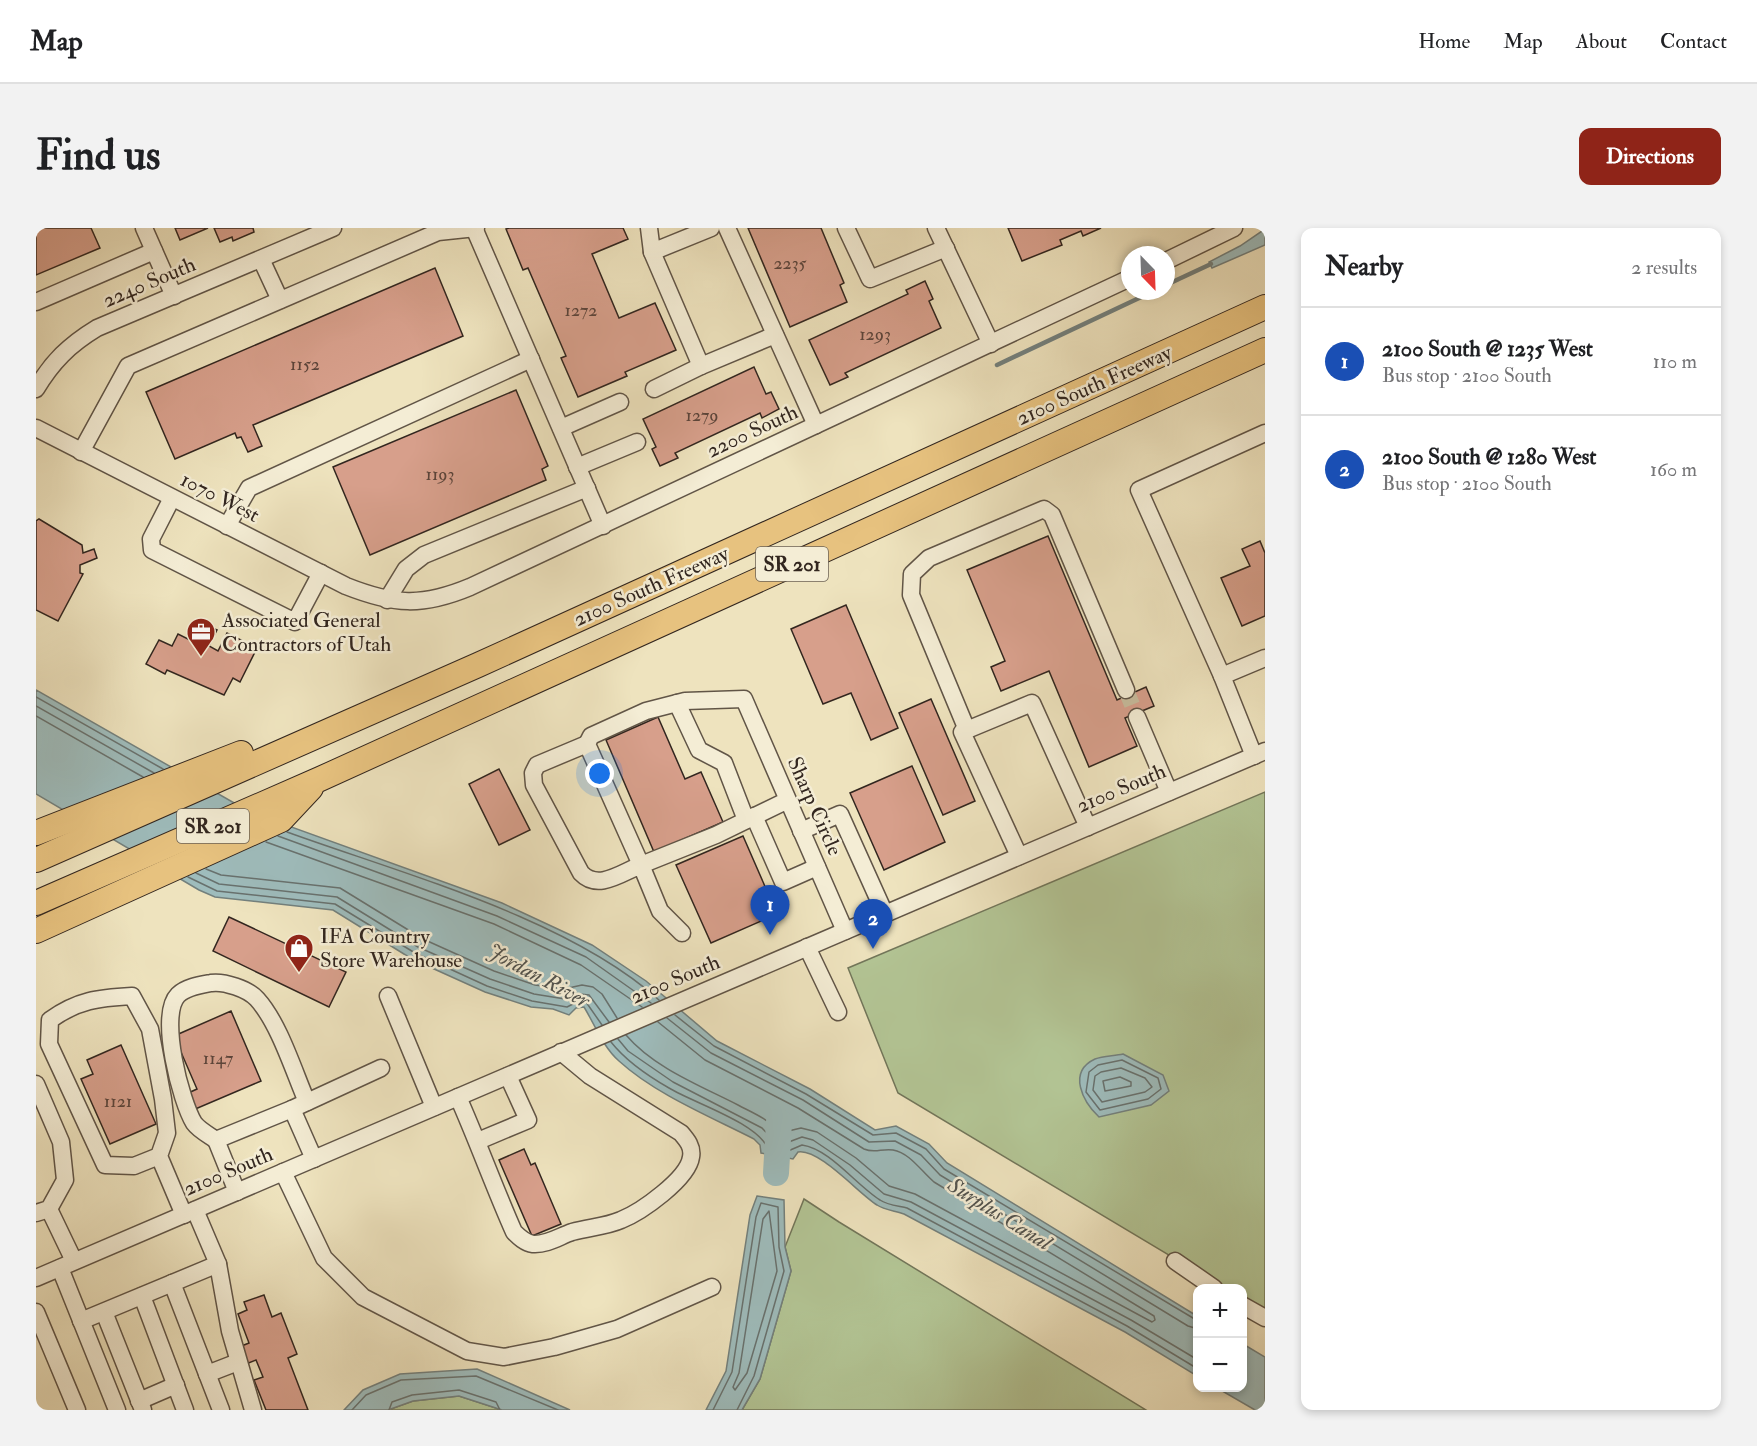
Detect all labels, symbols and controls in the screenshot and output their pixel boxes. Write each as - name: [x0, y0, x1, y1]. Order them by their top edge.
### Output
- text: Map: [30, 24, 83, 59]
- text: Home: [1418, 28, 1470, 55]
- text: Map: [1503, 28, 1543, 55]
- text: About: [1576, 28, 1627, 55]
- text: Contact: [1660, 28, 1727, 55]
- button: Directions: [1579, 128, 1721, 185]
- text: Find us: [36, 130, 160, 182]
- north arrow: [1121, 246, 1175, 300]
- street label: 2240 South: [99, 251, 200, 314]
- text: Nearby: [1325, 251, 1403, 283]
- house number: 2235: [773, 252, 807, 275]
- text: 2 results: [1631, 255, 1697, 280]
- house number: 1272: [565, 299, 597, 322]
- house number: 1293: [859, 323, 891, 346]
- text: 2100 South @ 1235 West: [1382, 335, 1593, 363]
- street label: 2100 South Freeway: [1012, 339, 1177, 432]
- text: 1: [1341, 349, 1348, 374]
- text: 110 m: [1653, 349, 1697, 374]
- house number: 1152: [290, 353, 320, 376]
- text: Bus stop · 2100 South: [1382, 363, 1552, 388]
- street label: 2200 South: [702, 399, 802, 464]
- house number: 1279: [686, 404, 718, 427]
- text: 2100 South @ 1280 West: [1382, 443, 1596, 471]
- text: 2: [1339, 457, 1350, 482]
- text: 160 m: [1650, 457, 1697, 482]
- house number: 1193: [426, 463, 454, 486]
- street label: 1070 West: [176, 466, 264, 529]
- text: Bus stop · 2100 South: [1382, 471, 1552, 496]
- street label: 2100 South Freeway: [569, 540, 734, 633]
- road number: SR 201: [756, 547, 828, 581]
- place label: Associated General Contractors of Utah: [221, 607, 391, 658]
- office icon: Associated General Contractors of Utah: [185, 616, 217, 658]
- street label: Sharp Circle: [781, 753, 848, 860]
- street label: 2100 South: [1072, 758, 1170, 819]
- your location: [585, 759, 614, 788]
- road number: SR 201: [177, 809, 249, 843]
- pin: 1: [750, 886, 790, 935]
- pin: 2: [854, 900, 892, 949]
- place label: IFA Country Store Warehouse: [320, 923, 462, 974]
- shop icon: IFA Country Store Warehouse: [283, 932, 315, 974]
- water label: Jordan River: [483, 937, 596, 1015]
- street label: 2100 South: [626, 949, 724, 1010]
- house number: 1147: [203, 1047, 233, 1070]
- house number: 1121: [104, 1090, 132, 1113]
- street label: 2100 South: [179, 1141, 277, 1202]
- water label: Surplus Canal: [942, 1170, 1058, 1258]
- map controls: [1193, 1284, 1247, 1392]
- button: +: [1193, 1284, 1247, 1338]
- button: −: [1193, 1338, 1247, 1392]

